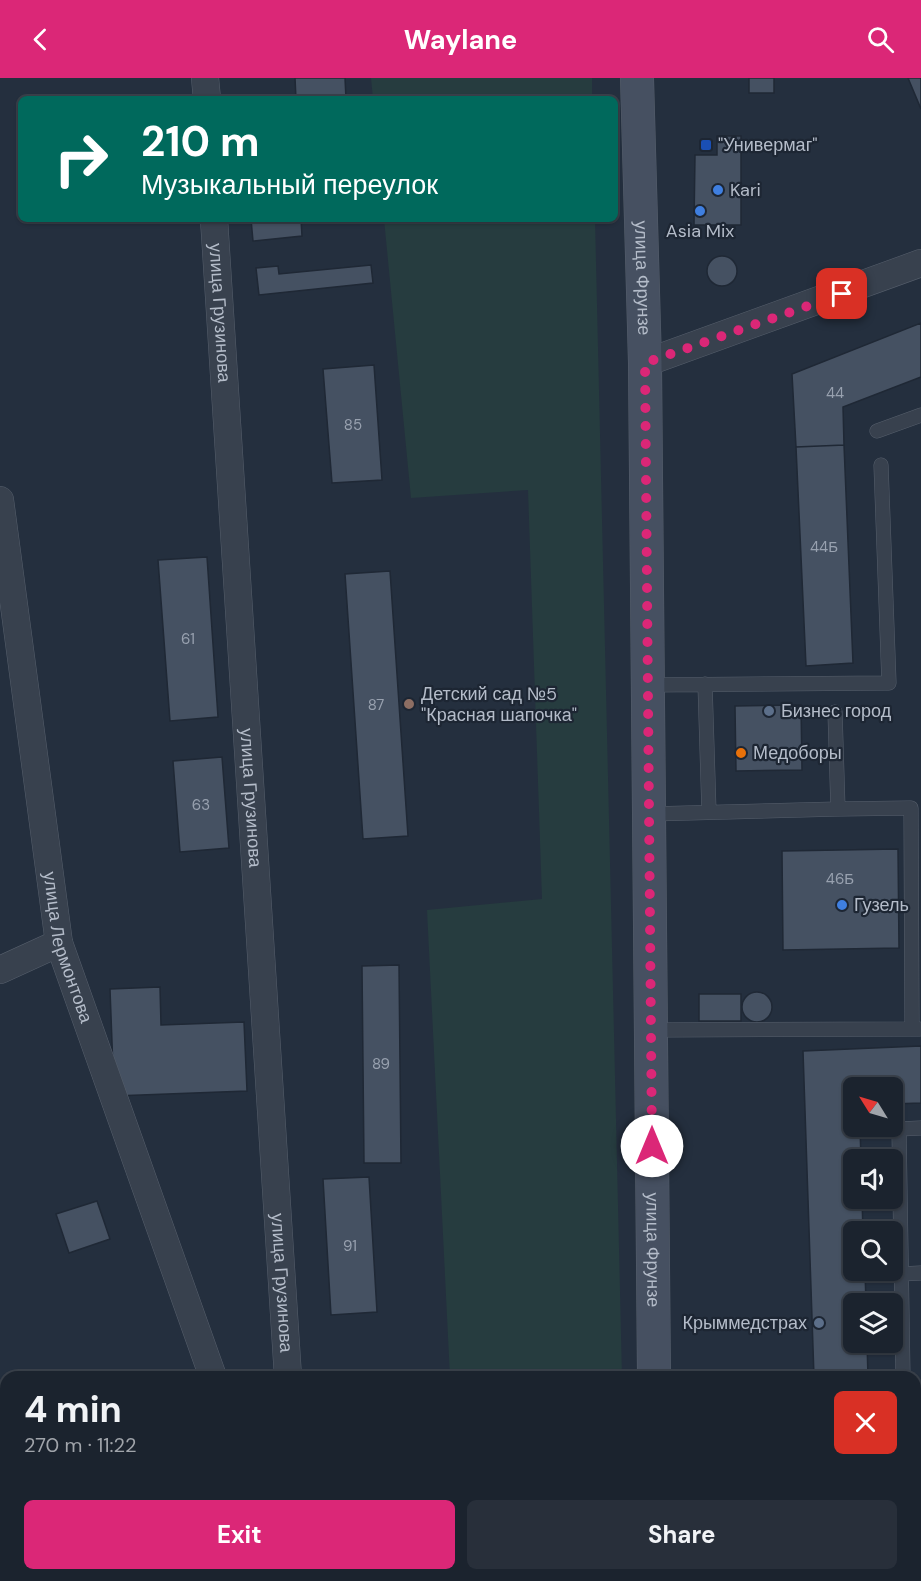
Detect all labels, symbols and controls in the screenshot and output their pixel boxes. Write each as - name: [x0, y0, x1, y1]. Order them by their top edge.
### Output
- text: Waylane: [404, 22, 517, 57]
- icon: back: [24, 23, 57, 56]
- icon: search: [864, 23, 897, 56]
- text: 210 m: [141, 114, 259, 169]
- icon: right: [42, 120, 120, 198]
- place label: "Универмаг": [718, 133, 817, 157]
- marker: "Универмаг": [699, 138, 713, 152]
- text: Музыкальный переулок: [141, 167, 438, 202]
- place label: Kari: [730, 178, 761, 202]
- marker: Kari: [711, 183, 725, 197]
- marker: Asia Mix: [693, 204, 707, 218]
- place label: Asia Mix: [666, 219, 734, 243]
- street label: улица Фрунзе: [629, 220, 656, 336]
- street label: улица Грузинова: [204, 242, 236, 384]
- pin: [816, 268, 867, 319]
- icon: arrive: [825, 277, 858, 310]
- house number: 44: [826, 383, 844, 403]
- house number: 85: [344, 415, 362, 435]
- house number: 44Б: [810, 537, 838, 557]
- house number: 61: [181, 629, 195, 649]
- place label: Детский сад №5 "Красная шапочка": [421, 682, 577, 727]
- house number: 87: [368, 695, 384, 715]
- marker: Детский сад №5 "Красная шапочка": [402, 697, 416, 711]
- place label: Бизнес город: [781, 699, 892, 723]
- marker: Бизнес город: [762, 704, 776, 718]
- street label: улица Грузинова: [235, 727, 267, 869]
- place label: Медоборы: [753, 741, 842, 765]
- marker: Медоборы: [734, 746, 748, 760]
- house number: 63: [192, 795, 210, 815]
- house number: 46Б: [826, 869, 854, 889]
- street label: улица Лермонтова: [38, 870, 99, 1027]
- place label: Гузель: [854, 893, 909, 917]
- marker: Гузель: [835, 898, 849, 912]
- house number: 89: [372, 1054, 390, 1074]
- north arrow: [843, 1077, 903, 1137]
- map controls: [843, 1077, 903, 1353]
- position arrow: [620, 1114, 684, 1178]
- button: sound: [843, 1149, 903, 1209]
- street label: улица Фрунзе: [640, 1192, 665, 1307]
- street label: улица Грузинова: [266, 1212, 298, 1354]
- button: search: [843, 1221, 903, 1281]
- house number: 91: [343, 1236, 357, 1256]
- button: layers: [843, 1293, 903, 1353]
- place label: Крыммедстрах: [682, 1311, 807, 1335]
- marker: Крыммедстрах: [812, 1316, 826, 1330]
- text: 4 min: [24, 1386, 122, 1433]
- button: close: [834, 1391, 897, 1454]
- text: 270 m · 11:22: [24, 1432, 137, 1458]
- button: Exit: [24, 1500, 455, 1569]
- button: Share: [467, 1500, 897, 1569]

